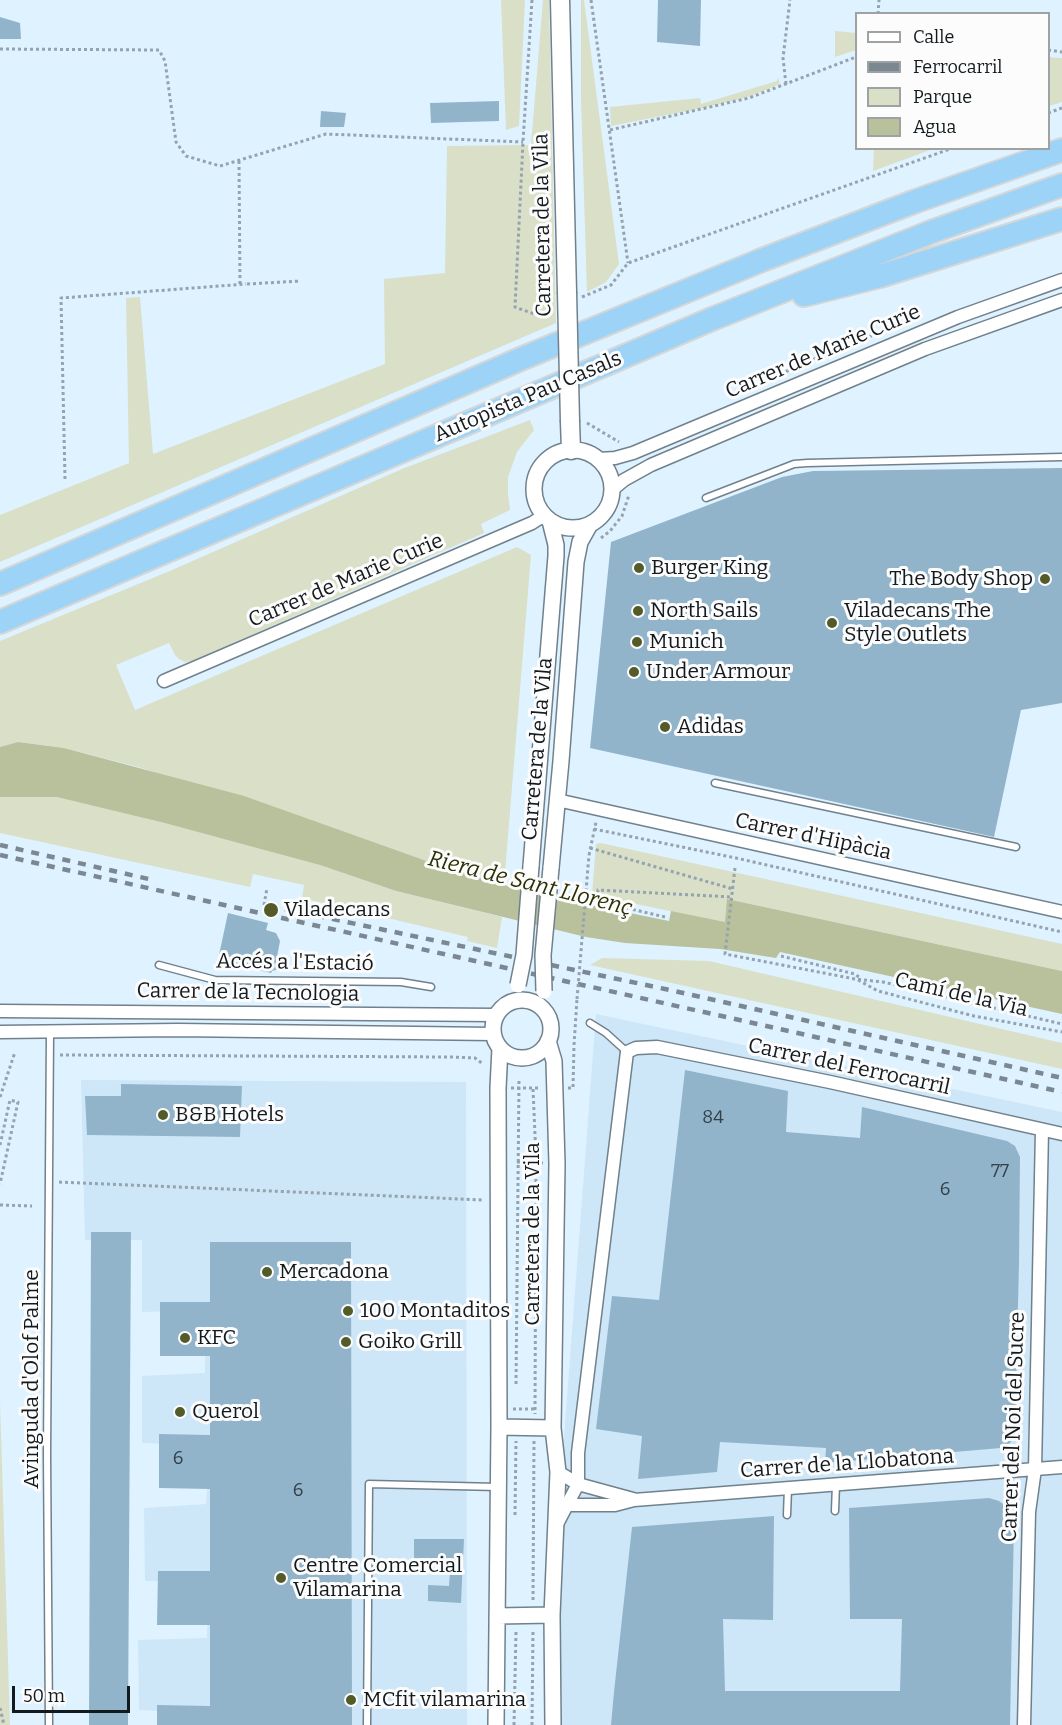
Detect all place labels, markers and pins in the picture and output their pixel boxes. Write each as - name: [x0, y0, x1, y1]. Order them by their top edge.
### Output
- place label: Burger King: [651, 555, 768, 581]
- marker: Burger King: [632, 561, 646, 575]
- place label: The Body Shop: [889, 566, 1033, 592]
- marker: The Body Shop: [1038, 572, 1052, 586]
- place label: North Sails: [650, 598, 758, 624]
- place label: Viladecans The Style Outlets: [844, 598, 991, 648]
- marker: North Sails: [631, 604, 645, 618]
- marker: Viladecans The Style Outlets: [825, 616, 839, 630]
- place label: Munich: [649, 629, 724, 655]
- marker: Munich: [630, 635, 644, 649]
- place label: Under Armour: [646, 659, 790, 685]
- marker: Under Armour: [627, 665, 641, 679]
- place label: Adidas: [677, 714, 744, 740]
- marker: Adidas: [658, 720, 672, 734]
- place label: Viladecans: [284, 897, 390, 923]
- marker: Viladecans: [262, 901, 280, 919]
- place label: B&B Hotels: [175, 1102, 284, 1128]
- marker: B&B Hotels: [156, 1108, 170, 1122]
- place label: Mercadona: [279, 1259, 389, 1285]
- marker: Mercadona: [260, 1265, 274, 1279]
- place label: 100 Montaditos: [360, 1298, 510, 1324]
- marker: 100 Montaditos: [341, 1304, 355, 1318]
- place label: KFC: [197, 1325, 236, 1351]
- place label: Goiko Grill: [358, 1329, 462, 1355]
- marker: KFC: [178, 1331, 192, 1345]
- marker: Goiko Grill: [339, 1335, 353, 1349]
- place label: Querol: [192, 1399, 259, 1425]
- marker: Querol: [173, 1405, 187, 1419]
- place label: Centre Comercial Vilamarina: [293, 1553, 462, 1603]
- marker: Centre Comercial Vilamarina: [274, 1571, 288, 1585]
- place label: MCfit vilamarina: [363, 1687, 526, 1713]
- marker: MCfit vilamarina: [344, 1693, 358, 1707]

